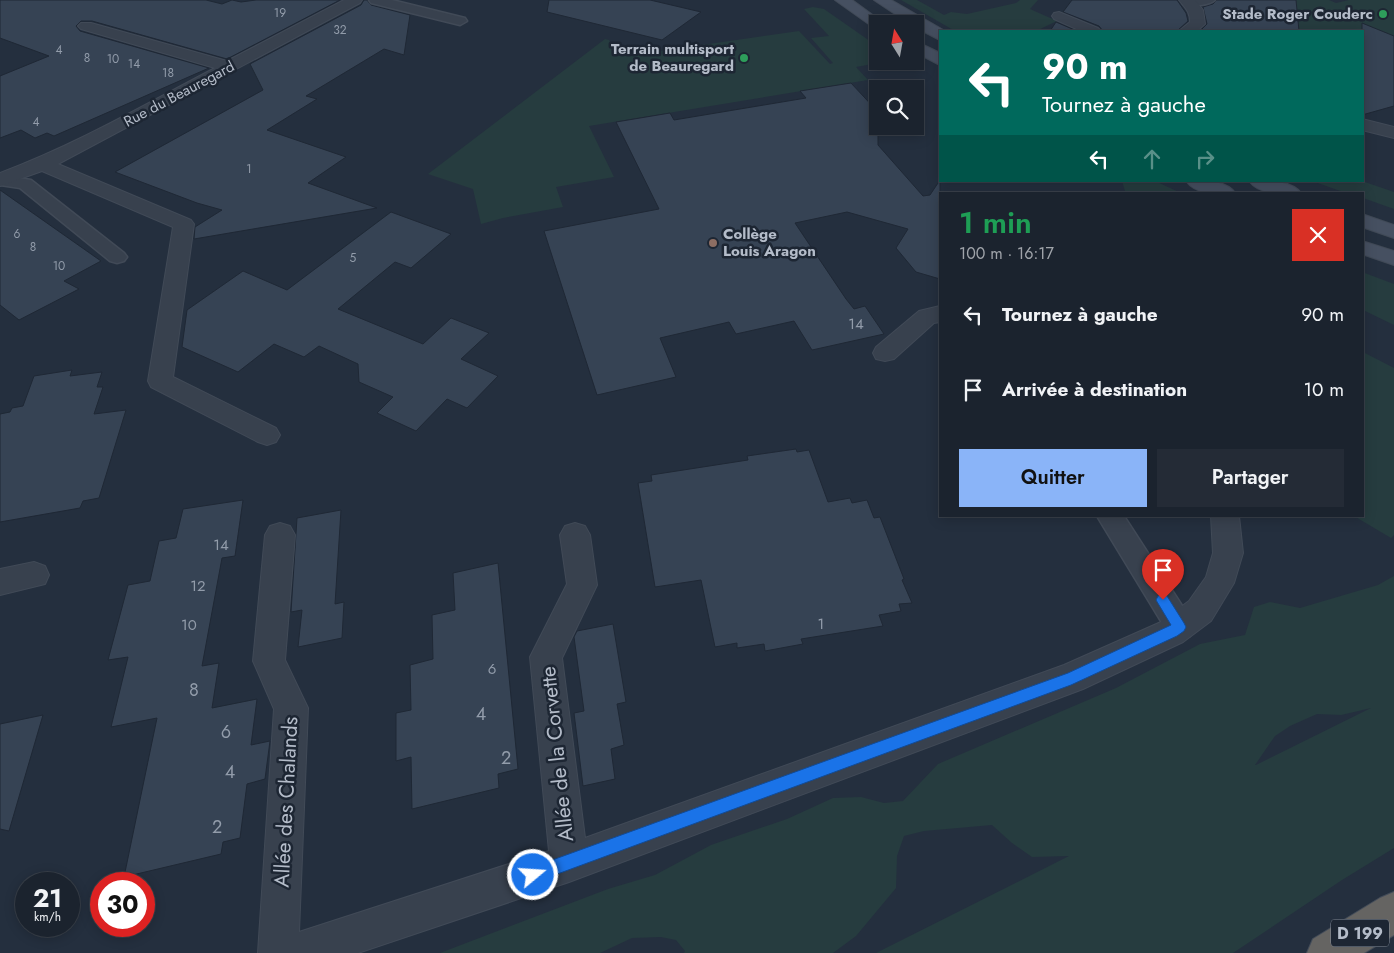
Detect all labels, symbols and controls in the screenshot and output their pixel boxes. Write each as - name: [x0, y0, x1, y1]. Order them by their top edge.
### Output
- place label: Stade Roger Couderc: [1222, 3, 1373, 25]
- house number: 19: [274, 4, 286, 22]
- marker: Stade Roger Couderc: [1377, 8, 1389, 20]
- north arrow: [869, 15, 924, 70]
- map controls: [869, 15, 924, 135]
- house number: 32: [333, 21, 347, 39]
- place label: Terrain multisport de Beauregard: [611, 38, 734, 77]
- house number: 4: [56, 41, 63, 59]
- text: 90 m: [1042, 42, 1128, 92]
- house number: 8: [84, 49, 90, 67]
- house number: 10: [107, 50, 119, 68]
- icon: left: [959, 50, 1024, 115]
- marker: Terrain multisport de Beauregard: [738, 52, 750, 64]
- street label: Rue du Beauregard: [120, 55, 238, 133]
- house number: 14: [128, 55, 140, 73]
- house number: 18: [162, 64, 174, 82]
- button: search: [869, 80, 924, 135]
- text: Tournez à gauche: [1042, 88, 1206, 120]
- house number: 4: [33, 113, 40, 131]
- icon: left: [1085, 145, 1113, 173]
- icon: ahead: [1138, 145, 1166, 173]
- icon: right: [1191, 145, 1219, 173]
- house number: 1: [246, 160, 252, 178]
- text: 1 min: [959, 201, 1032, 244]
- button: close: [1292, 209, 1344, 261]
- place label: Collège Louis Aragon: [723, 223, 816, 262]
- house number: 6: [14, 225, 21, 243]
- marker: Collège Louis Aragon: [707, 237, 719, 249]
- house number: 8: [30, 238, 36, 256]
- text: 100 m · 16:17: [959, 242, 1054, 265]
- house number: 5: [350, 249, 357, 267]
- house number: 10: [53, 257, 65, 275]
- icon: left: [959, 301, 987, 329]
- text: Tournez à gauche: [1002, 301, 1158, 328]
- text: 90 m: [1301, 301, 1344, 328]
- house number: 14: [848, 313, 864, 335]
- icon: arrive: [959, 376, 987, 404]
- text: Arrivée à destination: [1002, 376, 1187, 403]
- text: 10 m: [1304, 376, 1344, 403]
- button: Quitter: [959, 449, 1147, 507]
- button: Partager: [1157, 449, 1344, 507]
- house number: 14: [213, 534, 229, 556]
- pin: [1142, 549, 1184, 600]
- icon: arrive: [1149, 556, 1177, 584]
- house number: 12: [190, 575, 206, 597]
- house number: 1: [818, 613, 824, 635]
- house number: 10: [181, 614, 197, 636]
- house number: 6: [488, 658, 496, 680]
- street label: Allée de la Corvette: [533, 665, 581, 843]
- house number: 8: [189, 677, 199, 703]
- house number: 4: [476, 701, 486, 727]
- street label: Allée des Chalands: [267, 716, 305, 888]
- house number: 6: [221, 719, 231, 745]
- house number: 2: [501, 745, 511, 771]
- house number: 4: [225, 759, 235, 785]
- house number: 2: [212, 814, 222, 840]
- position arrow: [506, 848, 558, 900]
- speed limit sign: 30: [90, 872, 155, 937]
- text: 21: [33, 880, 62, 916]
- text: km/h: [34, 908, 61, 926]
- road number: D 199: [1331, 920, 1389, 946]

